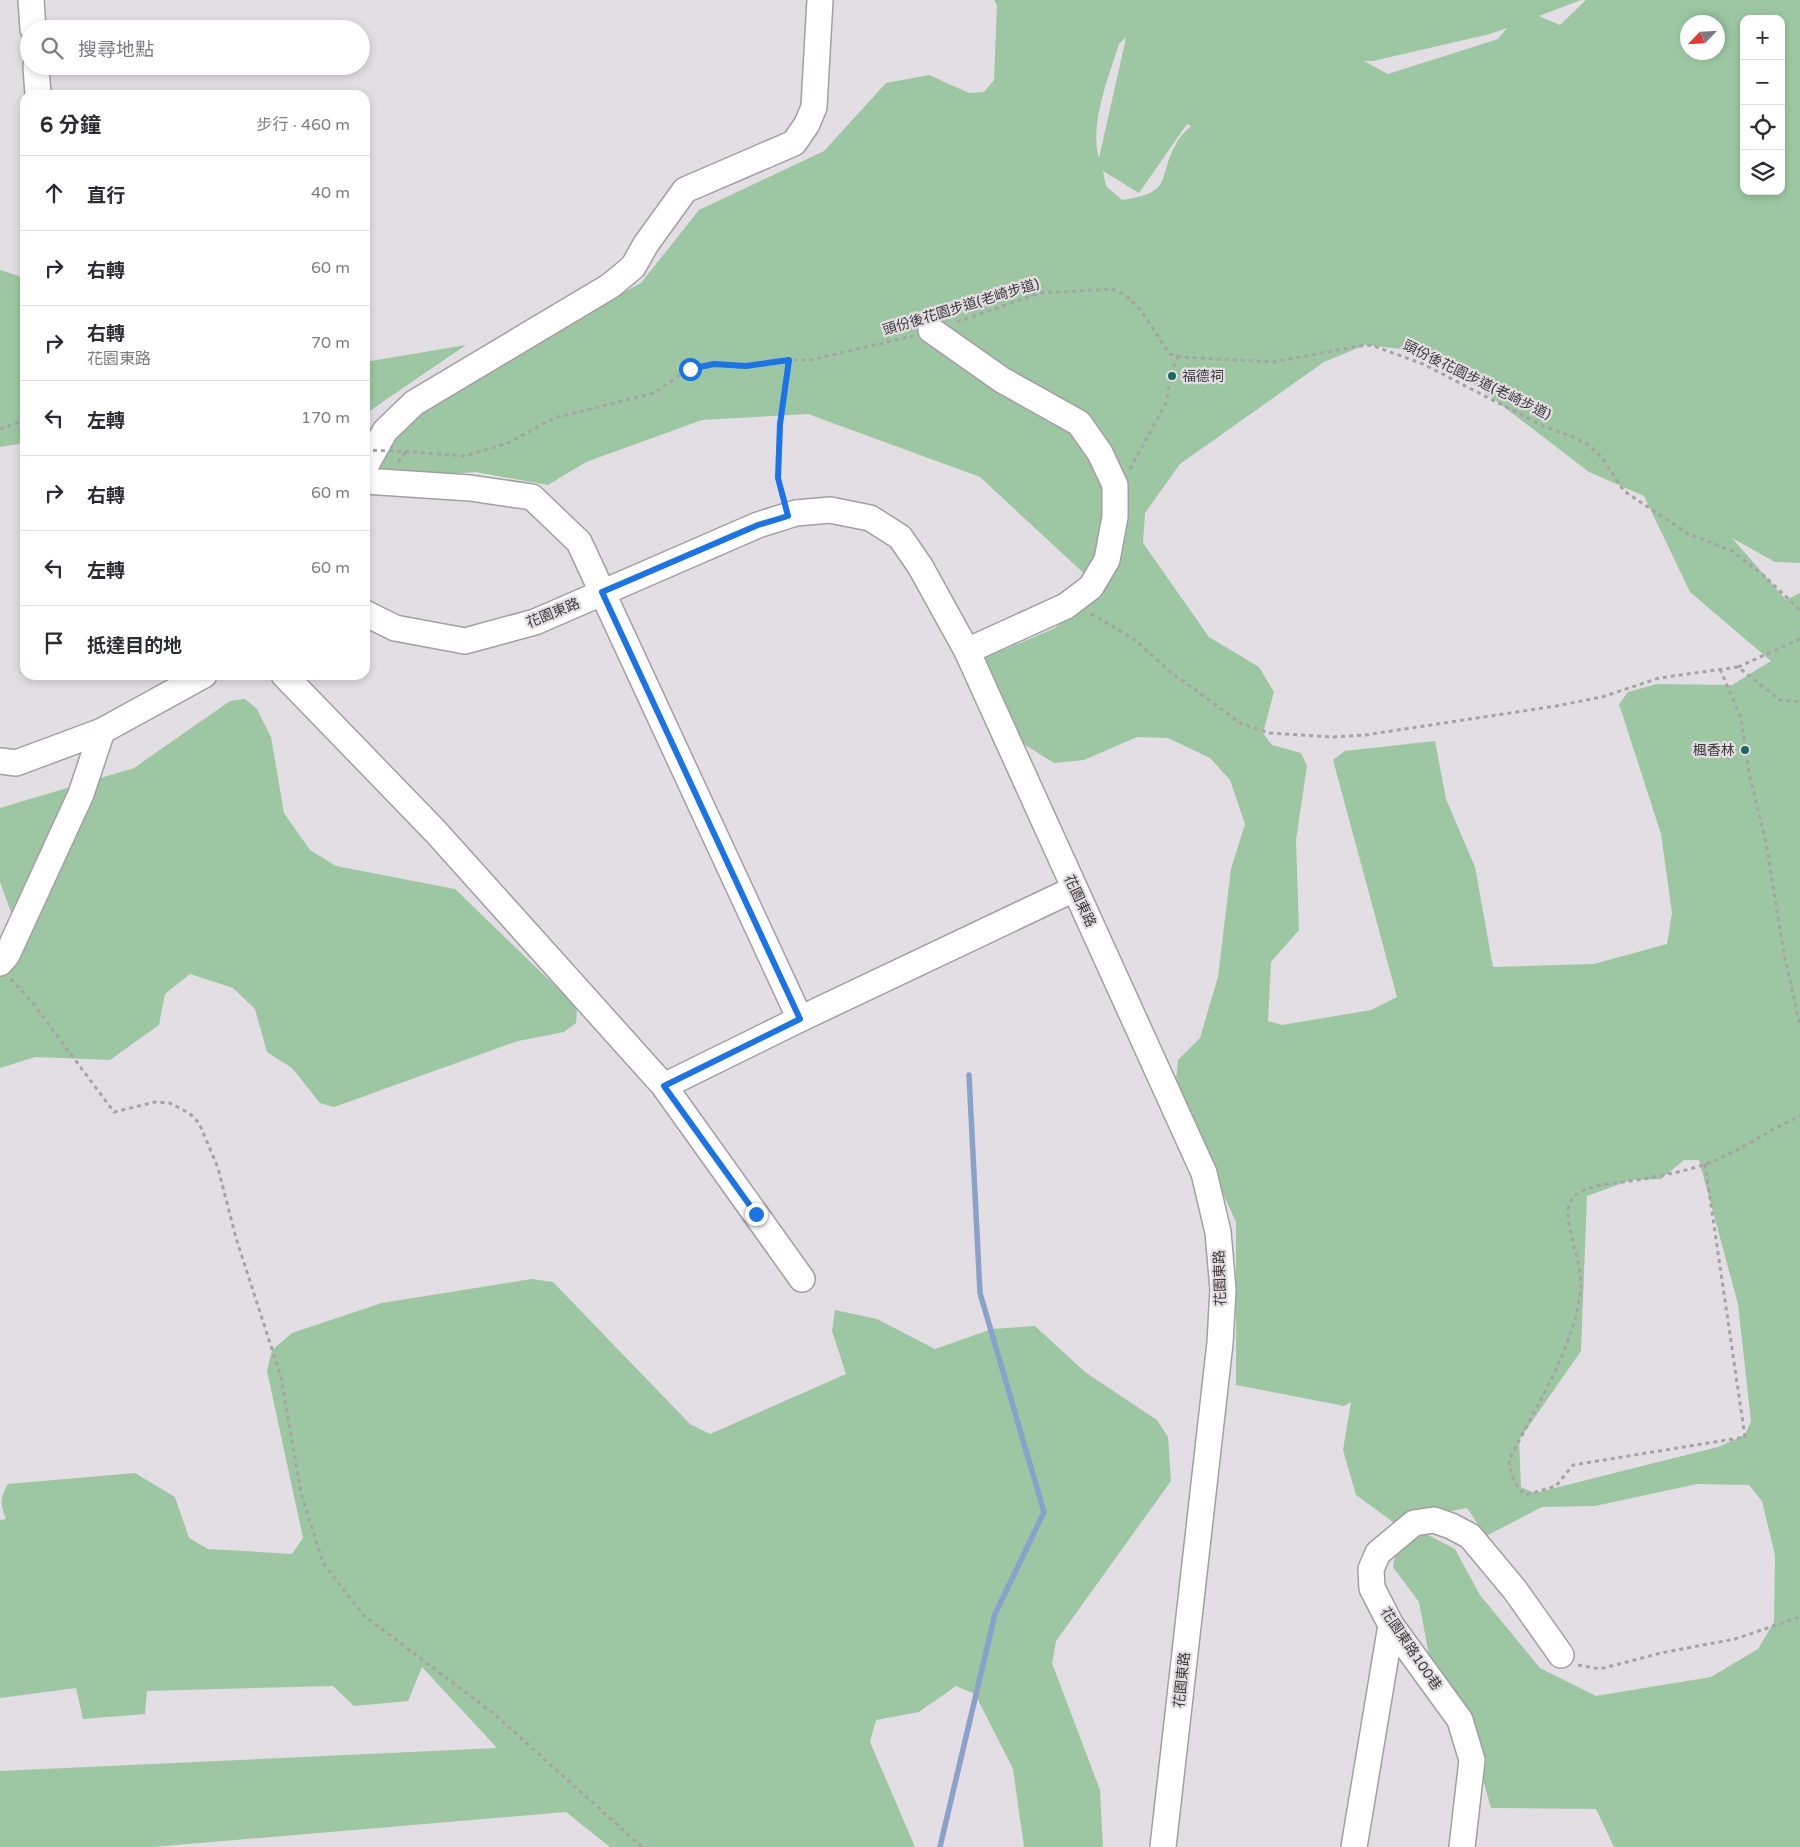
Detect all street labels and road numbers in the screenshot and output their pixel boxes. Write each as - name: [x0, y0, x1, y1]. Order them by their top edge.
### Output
- street label: 頭份後花園步道(老崎步道): [881, 275, 1041, 339]
- street label: 頭份後花園步道(老崎步道): [1400, 337, 1554, 423]
- street label: 花園東路: [524, 595, 582, 631]
- street label: 花園東路: [1060, 872, 1100, 930]
- street label: 花園東路: [1211, 1250, 1229, 1306]
- street label: 花園東路100巷: [1377, 1604, 1445, 1694]
- street label: 花園東路: [1171, 1651, 1193, 1709]

